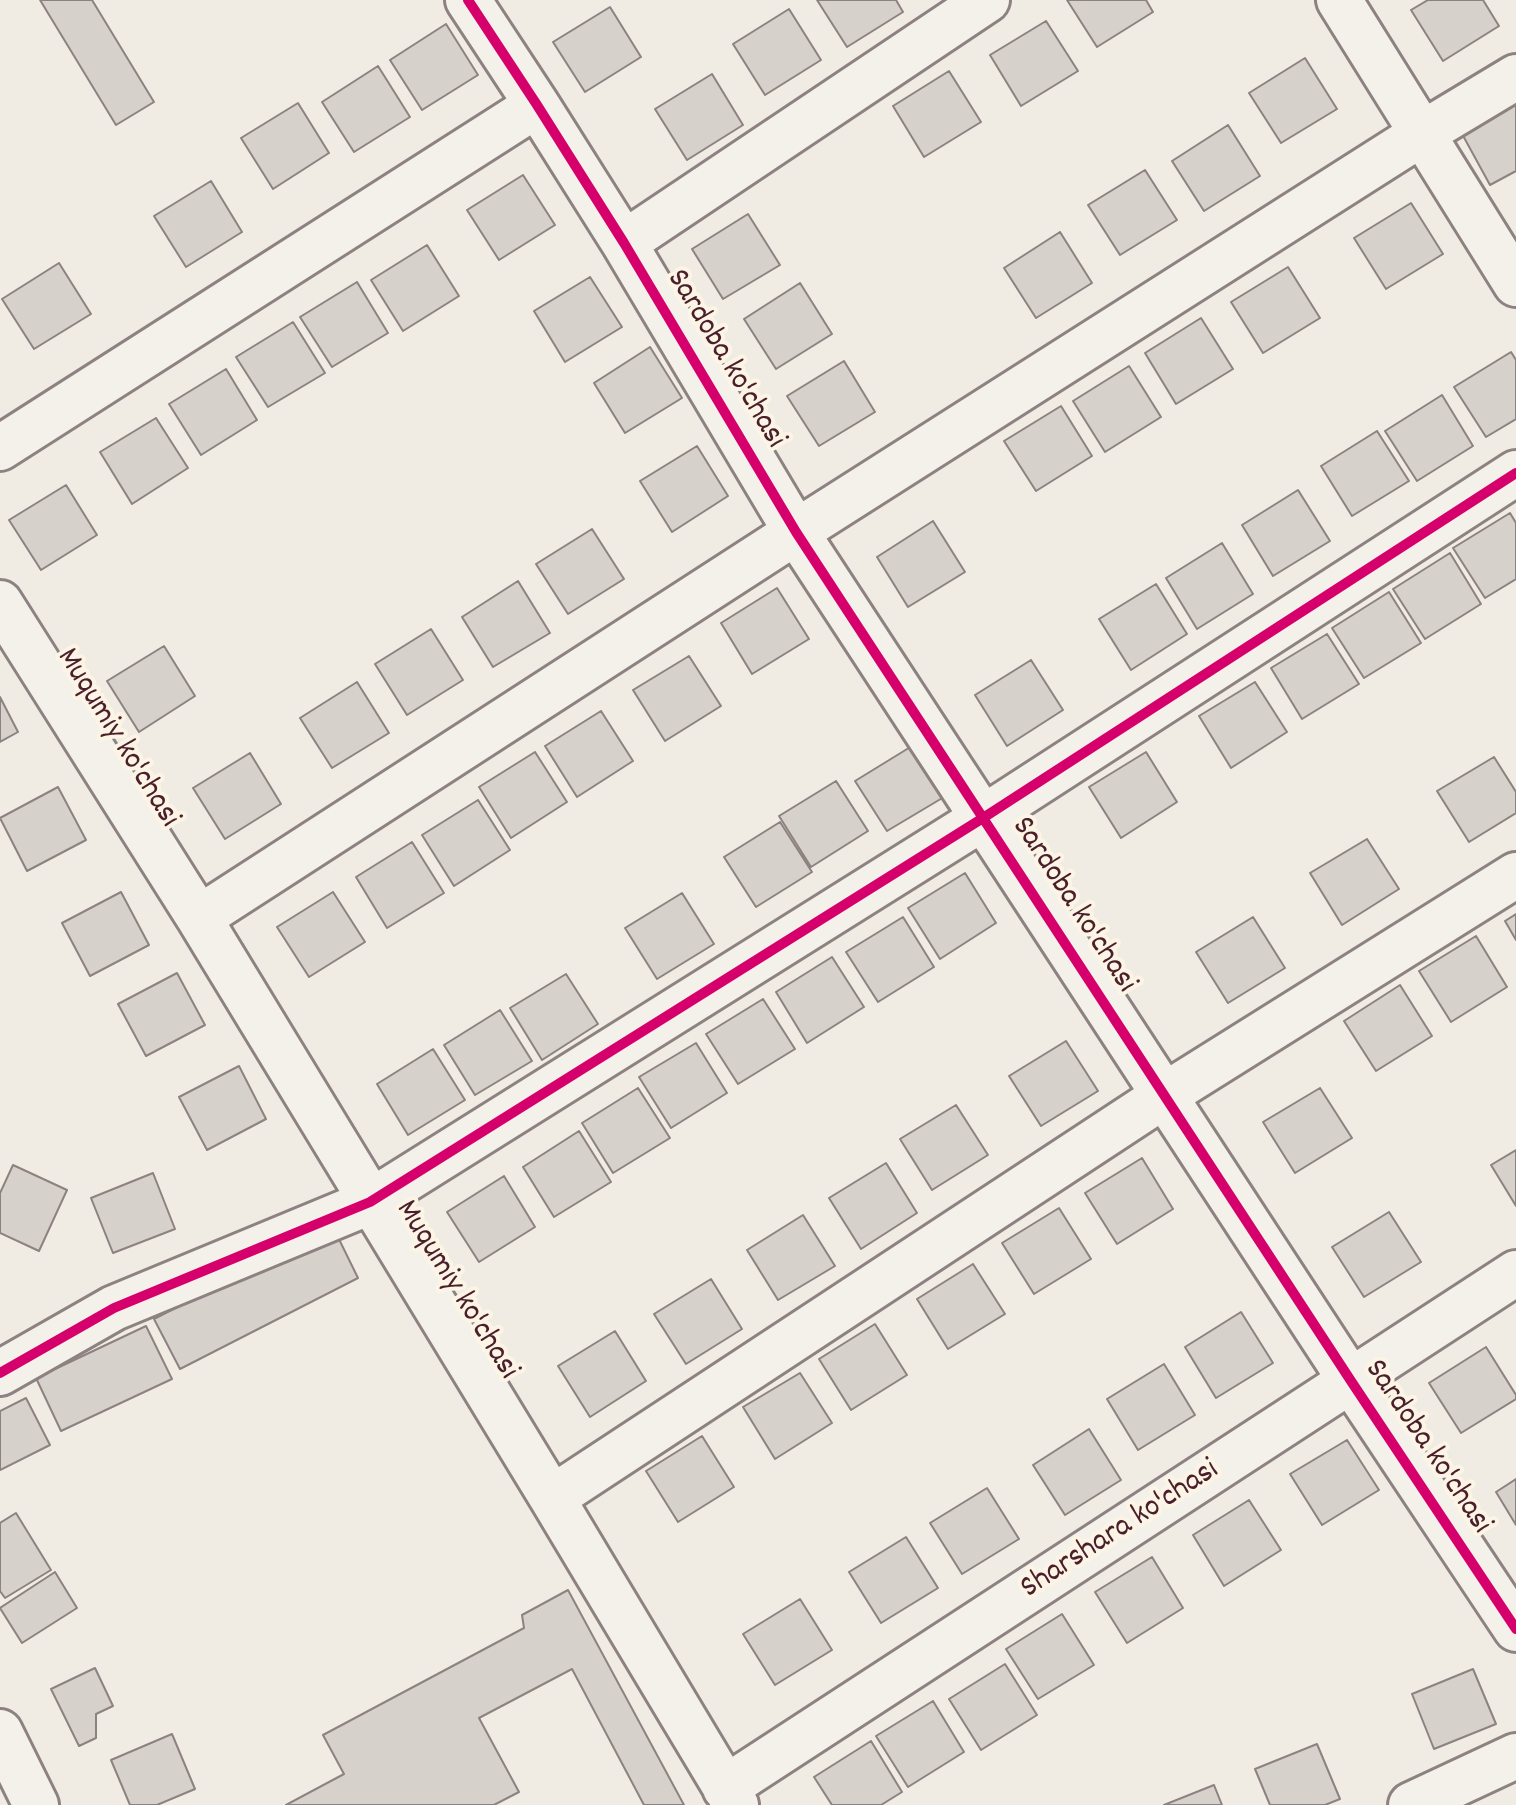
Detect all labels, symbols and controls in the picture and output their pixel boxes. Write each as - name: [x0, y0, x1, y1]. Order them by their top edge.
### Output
- street label: Sardoba ko'chasi: [656, 264, 792, 456]
- street label: Muqumiy ko'chasi: [46, 642, 186, 836]
- street label: Sardoba ko'chasi: [1001, 811, 1143, 1001]
- street label: Muqumiy ko'chasi: [385, 1194, 525, 1388]
- street label: Sardoba ko'chasi: [1354, 1354, 1498, 1542]
- street label: Sharshara ko'chasi: [1015, 1453, 1227, 1609]

